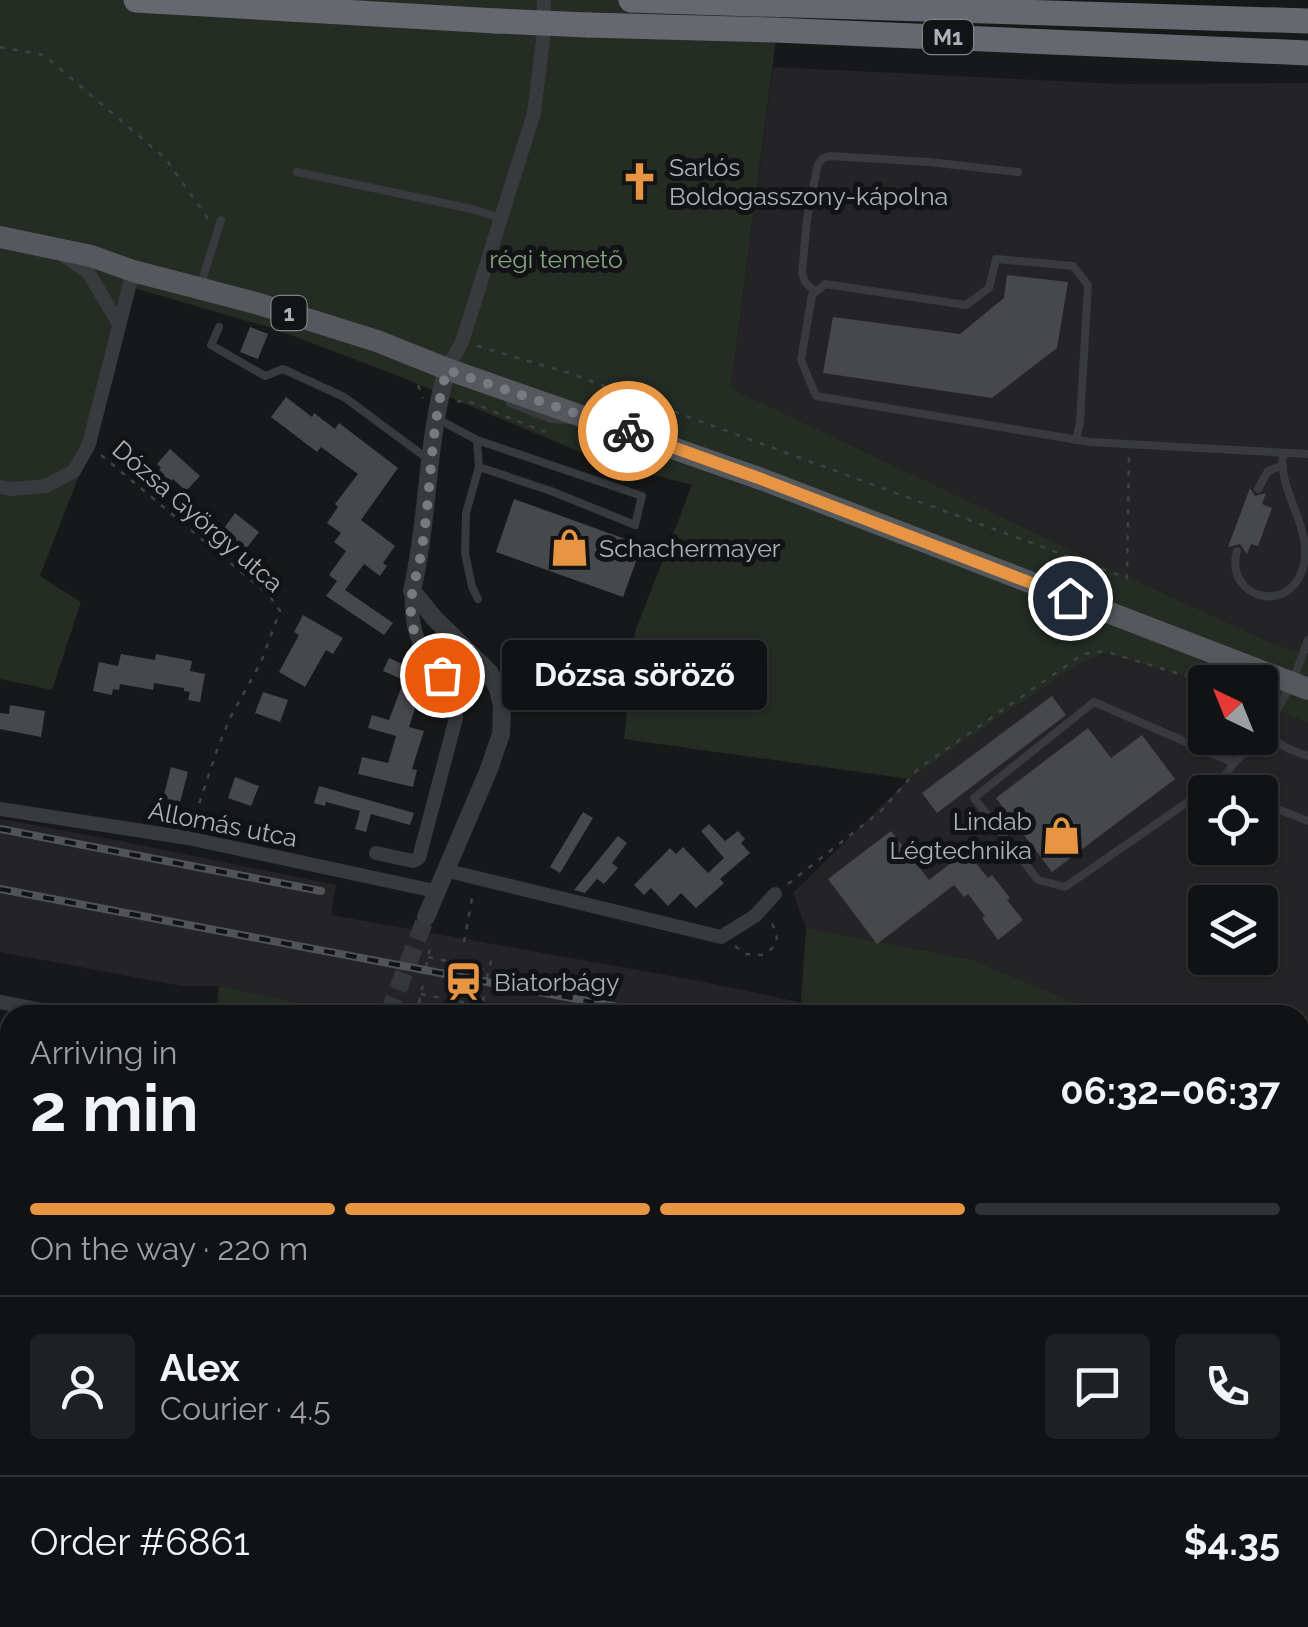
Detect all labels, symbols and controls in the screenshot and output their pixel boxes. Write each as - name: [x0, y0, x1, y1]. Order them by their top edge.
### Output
- road number: M1: [923, 20, 973, 54]
- place label: Sarlós Boldogasszony-kápolna: [669, 152, 948, 211]
- church icon: Sarlós Boldogasszony-kápolna: [618, 160, 660, 202]
- park label: régi temető: [489, 244, 623, 274]
- road number: 1: [272, 296, 306, 330]
- courier: [578, 381, 678, 481]
- icon: bike: [601, 404, 656, 459]
- street label: Dózsa György utca: [107, 434, 289, 598]
- shop icon: Schachermayer: [548, 527, 590, 569]
- place label: Schachermayer: [599, 533, 781, 563]
- pin: [1028, 556, 1113, 641]
- icon: home: [1043, 571, 1098, 626]
- pin: [400, 633, 485, 718]
- callout: Dózsa söröző: [502, 640, 767, 710]
- icon: bag: [415, 648, 470, 703]
- text: Dózsa söröző: [534, 656, 735, 693]
- north arrow: [1188, 665, 1278, 755]
- map controls: [1188, 665, 1278, 975]
- button: locate: [1188, 775, 1278, 865]
- street label: Állomás utca: [146, 795, 300, 853]
- place label: Lindab Légtechnika: [890, 806, 1032, 865]
- shop icon: Lindab Légtechnika: [1041, 814, 1083, 856]
- button: layers: [1188, 885, 1278, 975]
- station icon: Biatorbágy: [443, 961, 485, 1003]
- place label: Biatorbágy: [494, 967, 620, 997]
- text: Arriving in: [30, 1034, 177, 1071]
- text: 06:32–06:37: [1060, 1068, 1280, 1113]
- text: 2 min: [30, 1070, 199, 1146]
- text: On the way · 220 m: [30, 1230, 308, 1267]
- button: person: [30, 1334, 135, 1439]
- button: chat: [1045, 1334, 1150, 1439]
- button: phone: [1175, 1334, 1280, 1439]
- text: Alex: [160, 1345, 240, 1390]
- text: Courier · 4.5: [160, 1390, 331, 1427]
- text: Order #6861: [30, 1519, 250, 1564]
- text: $4.35: [1183, 1519, 1280, 1564]

